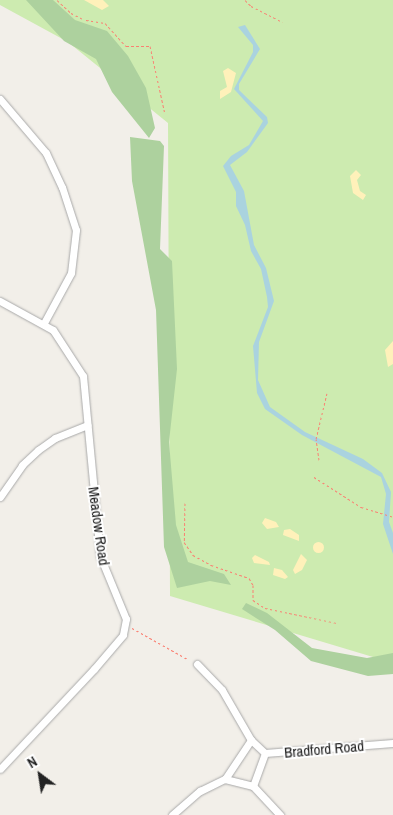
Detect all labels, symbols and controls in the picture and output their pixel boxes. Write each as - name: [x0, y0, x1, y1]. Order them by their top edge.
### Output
- street label: Meadow Road: [85, 485, 113, 567]
- street label: Bradford Road: [283, 737, 365, 761]
- north arrow: [15, 750, 65, 800]
- text: N: [24, 752, 40, 772]

